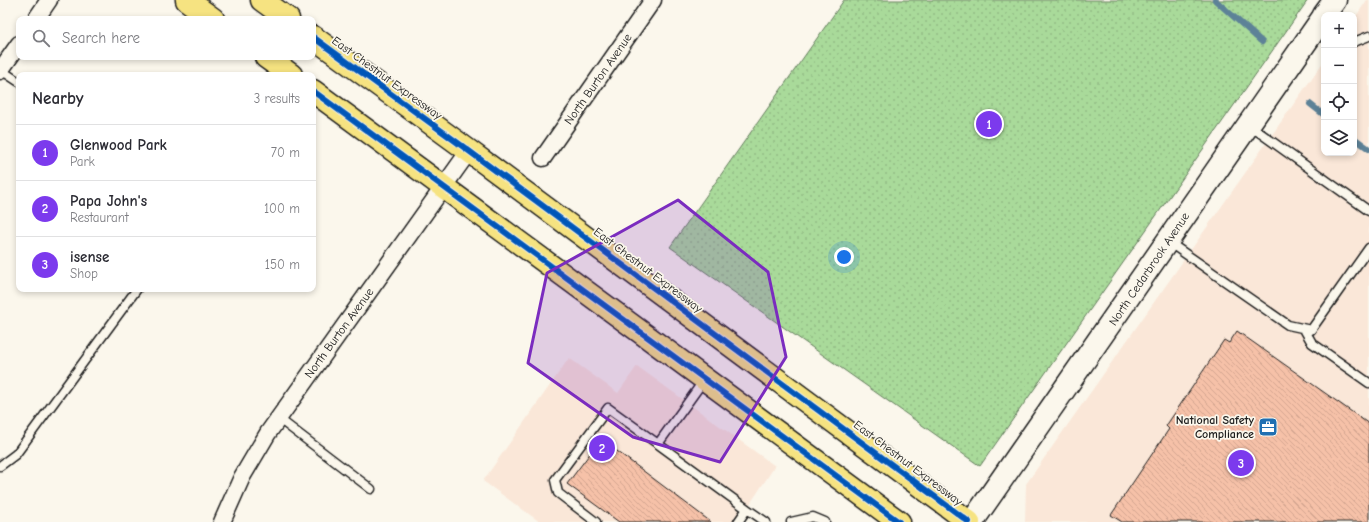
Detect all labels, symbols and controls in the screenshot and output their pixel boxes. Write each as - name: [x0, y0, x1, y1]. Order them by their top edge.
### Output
- map controls: [1321, 12, 1357, 156]
- button: +: [1321, 12, 1357, 48]
- search box: [16, 16, 316, 60]
- icon: search: [30, 27, 52, 49]
- text: Search here: [62, 29, 140, 47]
- street label: North Burton Avenue: [561, 31, 635, 127]
- street label: East Chestnut Expressway: [329, 33, 445, 123]
- button: −: [1321, 48, 1357, 84]
- button: locate: [1321, 84, 1357, 120]
- text: Nearby: [32, 89, 83, 108]
- text: 3 results: [254, 91, 300, 106]
- pin: 1: [976, 109, 1002, 139]
- button: layers: [1321, 120, 1357, 156]
- text: Glenwood Park: [70, 136, 167, 154]
- text: 1: [42, 145, 48, 160]
- text: 70 m: [271, 145, 300, 160]
- text: Park: [70, 154, 95, 169]
- text: Papa John's: [70, 192, 147, 210]
- text: 2: [42, 201, 48, 216]
- text: 100 m: [264, 201, 300, 216]
- text: Restaurant: [70, 210, 129, 225]
- street label: North Cedarbrook Avenue: [1106, 210, 1192, 328]
- street label: East Chestnut Expressway: [591, 224, 706, 316]
- your location: [834, 247, 854, 267]
- text: isense: [70, 248, 109, 266]
- text: 3: [42, 257, 48, 272]
- text: 150 m: [265, 257, 300, 272]
- text: Shop: [70, 266, 98, 281]
- street label: North Burton Avenue: [302, 285, 376, 381]
- place label: National Safety Compliance: [1176, 413, 1254, 441]
- office icon: National Safety Compliance: [1257, 416, 1279, 438]
- street label: East Chestnut Expressway: [851, 417, 966, 509]
- pin: 2: [589, 433, 615, 463]
- pin: 3: [1228, 448, 1254, 478]

